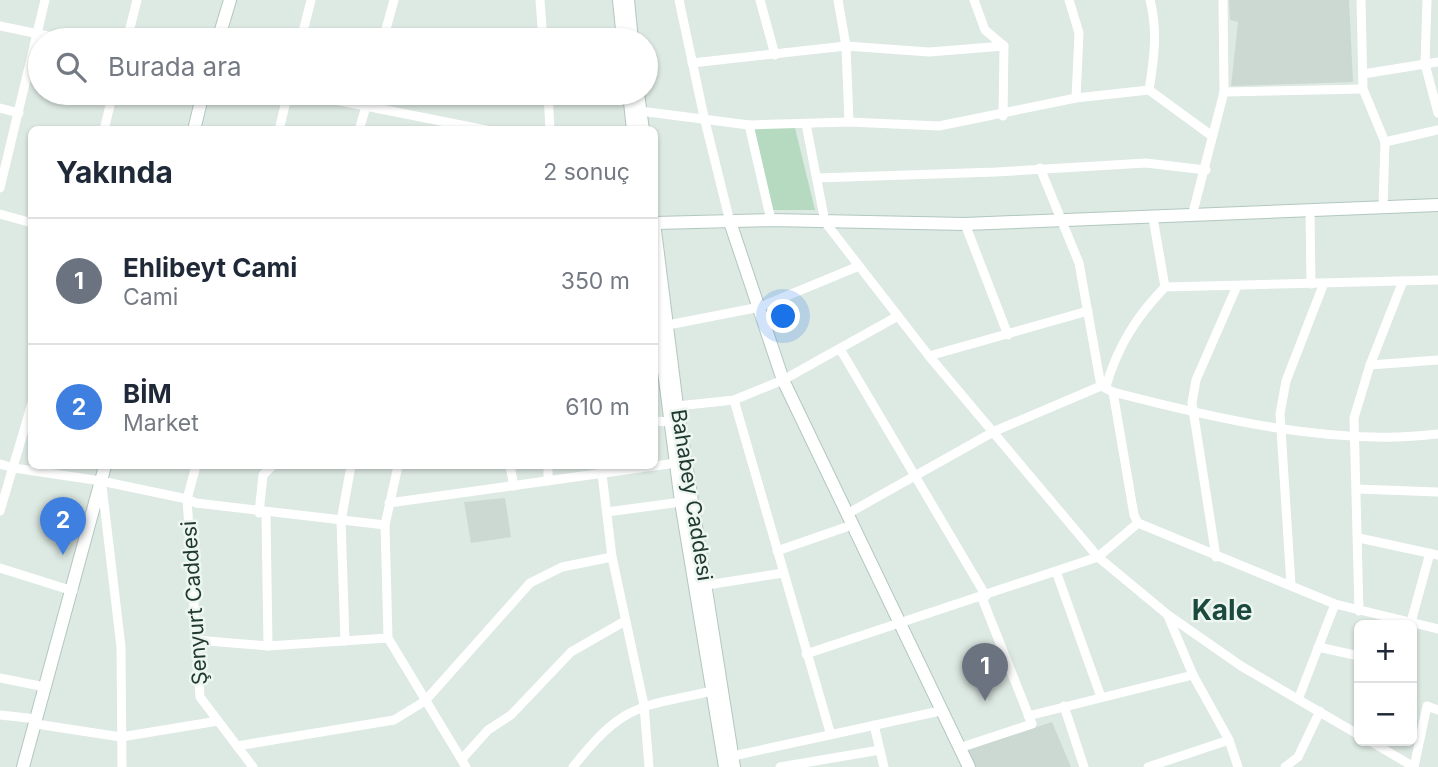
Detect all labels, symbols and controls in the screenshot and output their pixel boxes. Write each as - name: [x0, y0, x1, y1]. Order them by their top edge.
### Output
- search box: [28, 28, 658, 105]
- icon: search: [52, 48, 90, 86]
- text: Burada ara: [108, 51, 242, 82]
- text: Yakında: [56, 154, 173, 190]
- text: 2 sonuç: [543, 158, 630, 186]
- text: Ehlibeyt Cami: [123, 252, 297, 283]
- text: 1: [74, 267, 84, 295]
- text: 350 m: [561, 267, 630, 295]
- text: Cami: [123, 283, 178, 311]
- your location: [766, 299, 800, 333]
- text: BİM: [123, 378, 172, 409]
- text: 2: [72, 393, 86, 421]
- text: 610 m: [565, 393, 630, 421]
- street label: Bahabey Caddesi: [666, 407, 718, 583]
- text: Market: [123, 409, 199, 437]
- pin: 2: [40, 497, 86, 555]
- street label: Şenyurt Caddesi: [176, 520, 212, 686]
- district label: Kale: [1192, 593, 1252, 627]
- map controls: [1354, 620, 1417, 746]
- button: +: [1354, 620, 1417, 683]
- pin: 1: [962, 643, 1008, 701]
- button: −: [1354, 683, 1417, 746]

